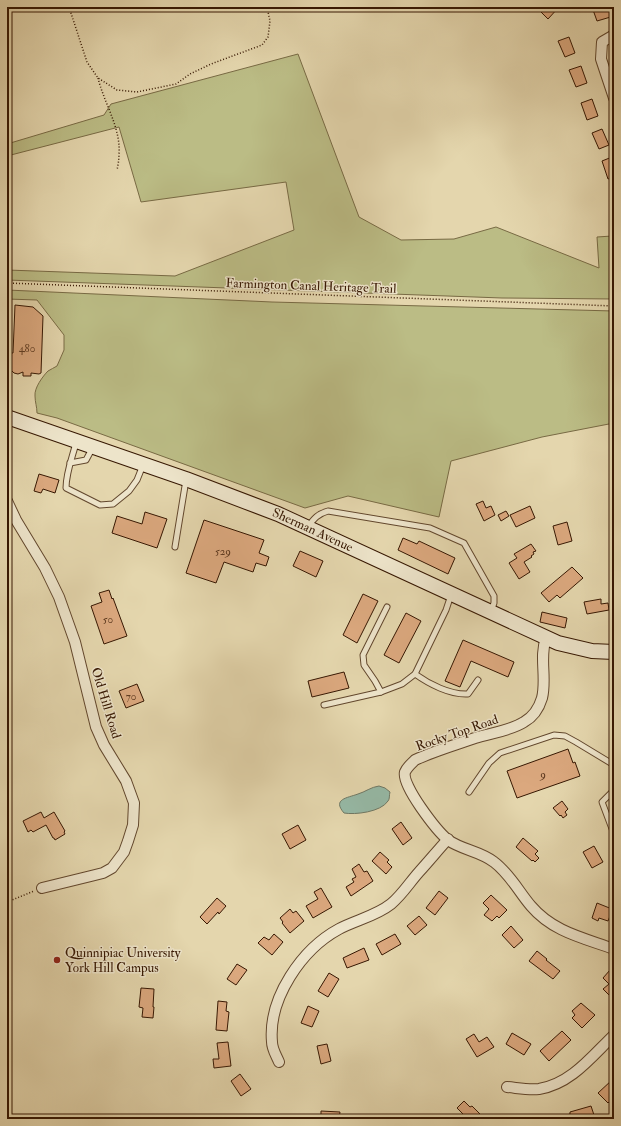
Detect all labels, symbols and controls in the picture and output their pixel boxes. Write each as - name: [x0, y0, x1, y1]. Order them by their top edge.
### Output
- street label: Farmington Canal Heritage Trail: [225, 275, 397, 297]
- house number: 480: [19, 342, 36, 355]
- street label: Sherman Avenue: [270, 505, 356, 556]
- house number: 529: [215, 545, 231, 558]
- house number: 50: [103, 613, 114, 626]
- street label: Old Hill Road: [88, 665, 125, 741]
- house number: 70: [126, 690, 137, 703]
- street label: Rocky Top Road: [414, 711, 501, 756]
- house number: 9: [539, 768, 546, 781]
- place label: Quinnipiac University York Hill Campus: [65, 945, 181, 977]
- marker: Quinnipiac University York Hill Campus: [52, 955, 62, 965]

